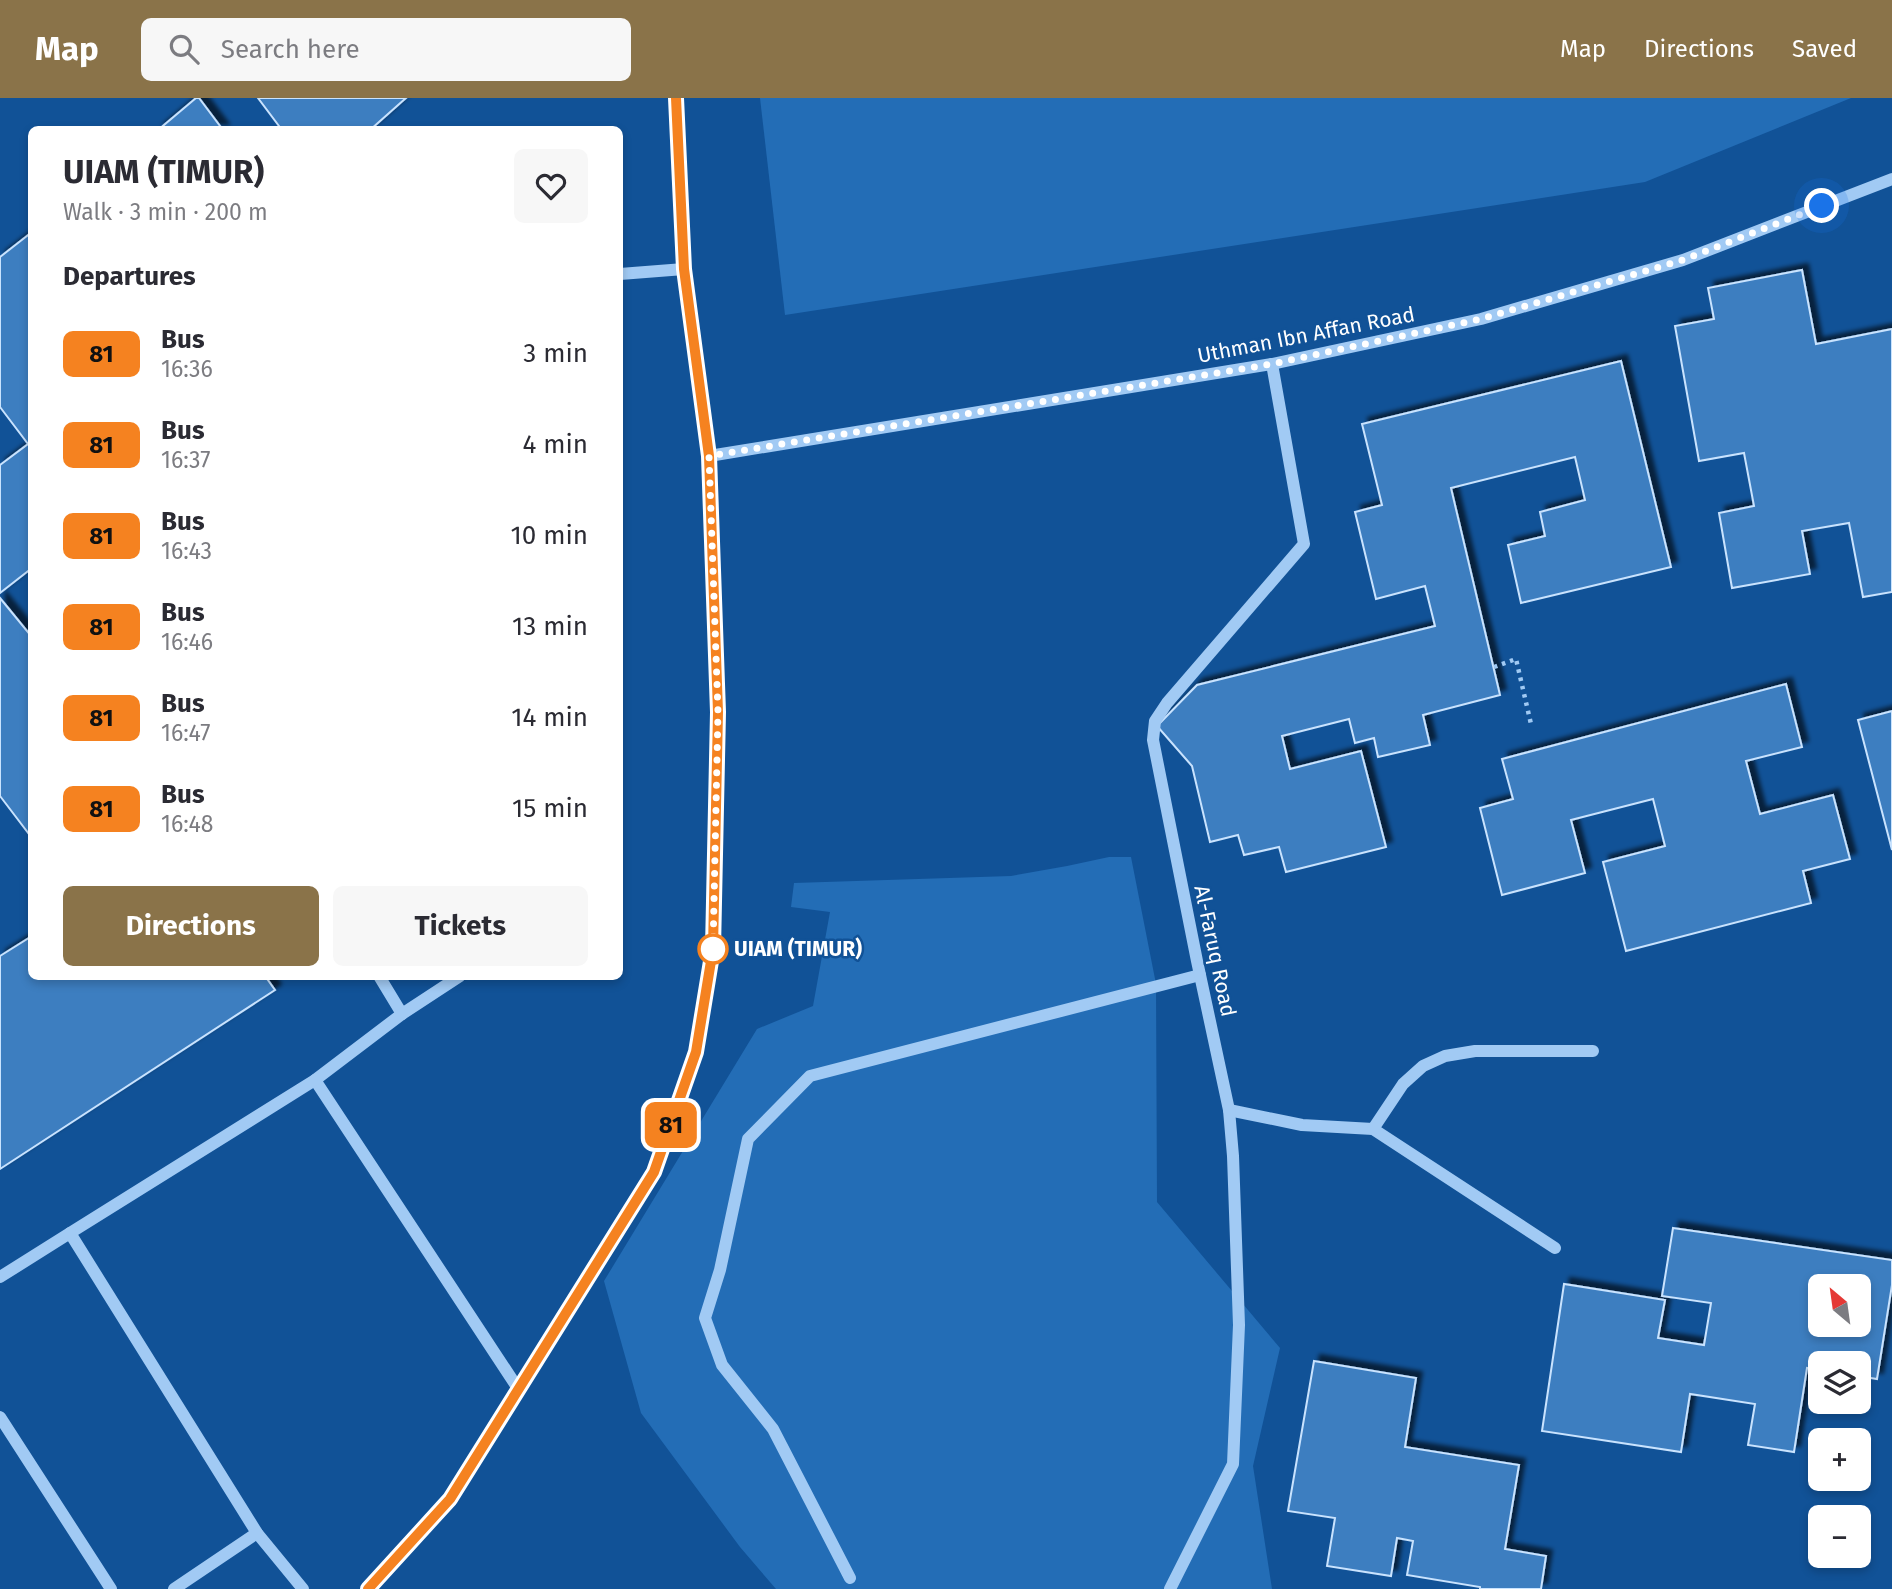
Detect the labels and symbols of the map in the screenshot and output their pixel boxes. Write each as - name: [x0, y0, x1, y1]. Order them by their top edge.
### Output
- your location: [1804, 188, 1839, 223]
- street label: Uthman Ibn Affan Road: [1195, 301, 1417, 369]
- street label: Al-Faruq Road: [1188, 883, 1242, 1019]
- marker: UIAM (TIMUR): [698, 934, 728, 964]
- place label: UIAM (TIMUR): [734, 936, 862, 962]
- line badge: 81: [640, 1102, 702, 1148]
- north arrow: [1808, 1274, 1871, 1337]

